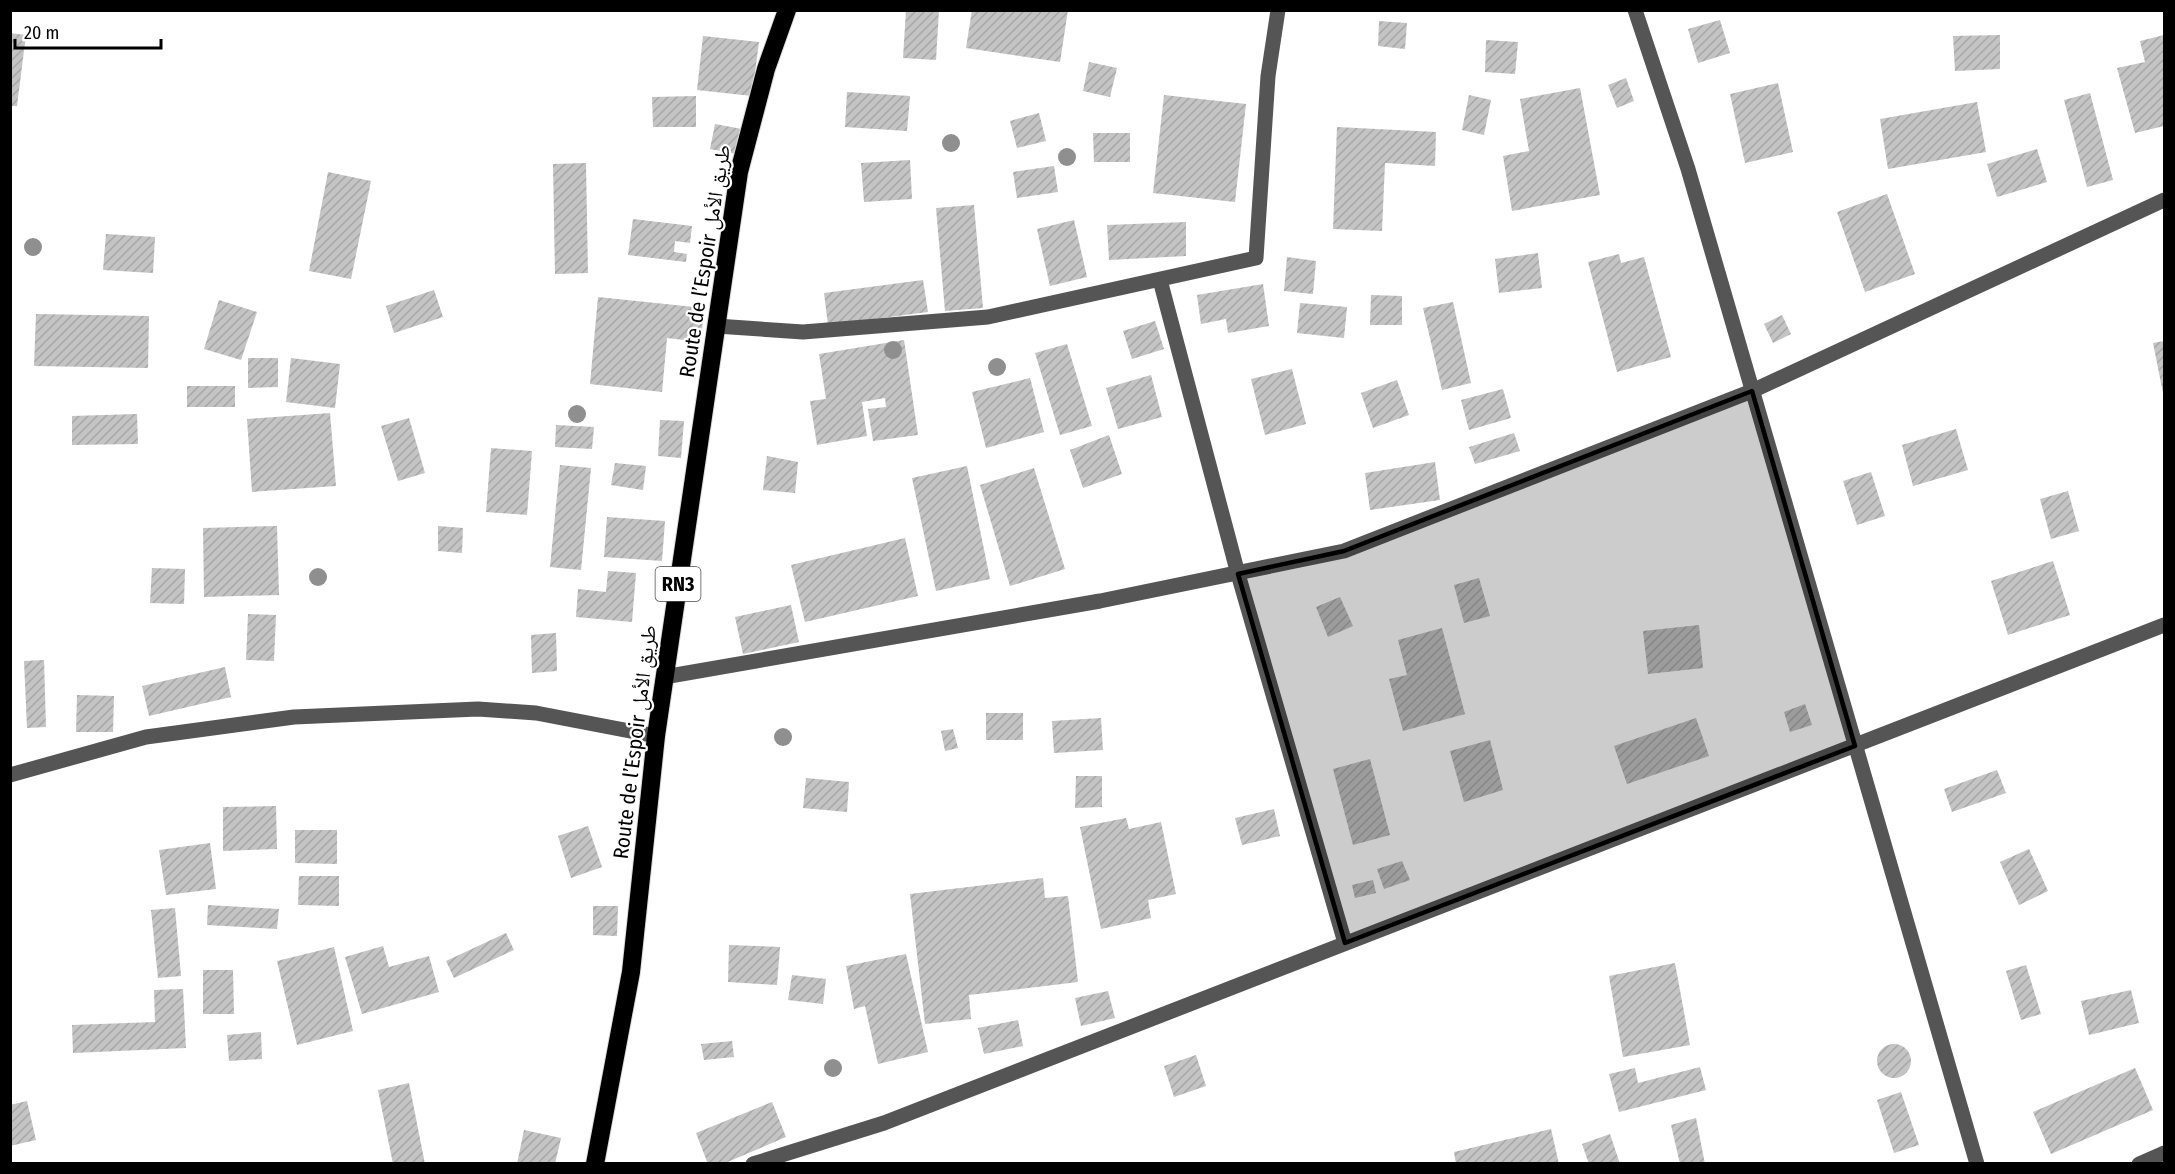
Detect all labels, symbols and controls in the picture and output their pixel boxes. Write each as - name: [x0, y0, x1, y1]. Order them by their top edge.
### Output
- scale bar: [15, 12, 160, 50]
- text: 20 m: [24, 22, 59, 44]
- street label: Route de l’Espoir طريق الأمل: [674, 143, 736, 379]
- road number: RN3: [656, 567, 700, 601]
- street label: Route de l’Espoir طريق الأمل: [608, 623, 662, 861]

